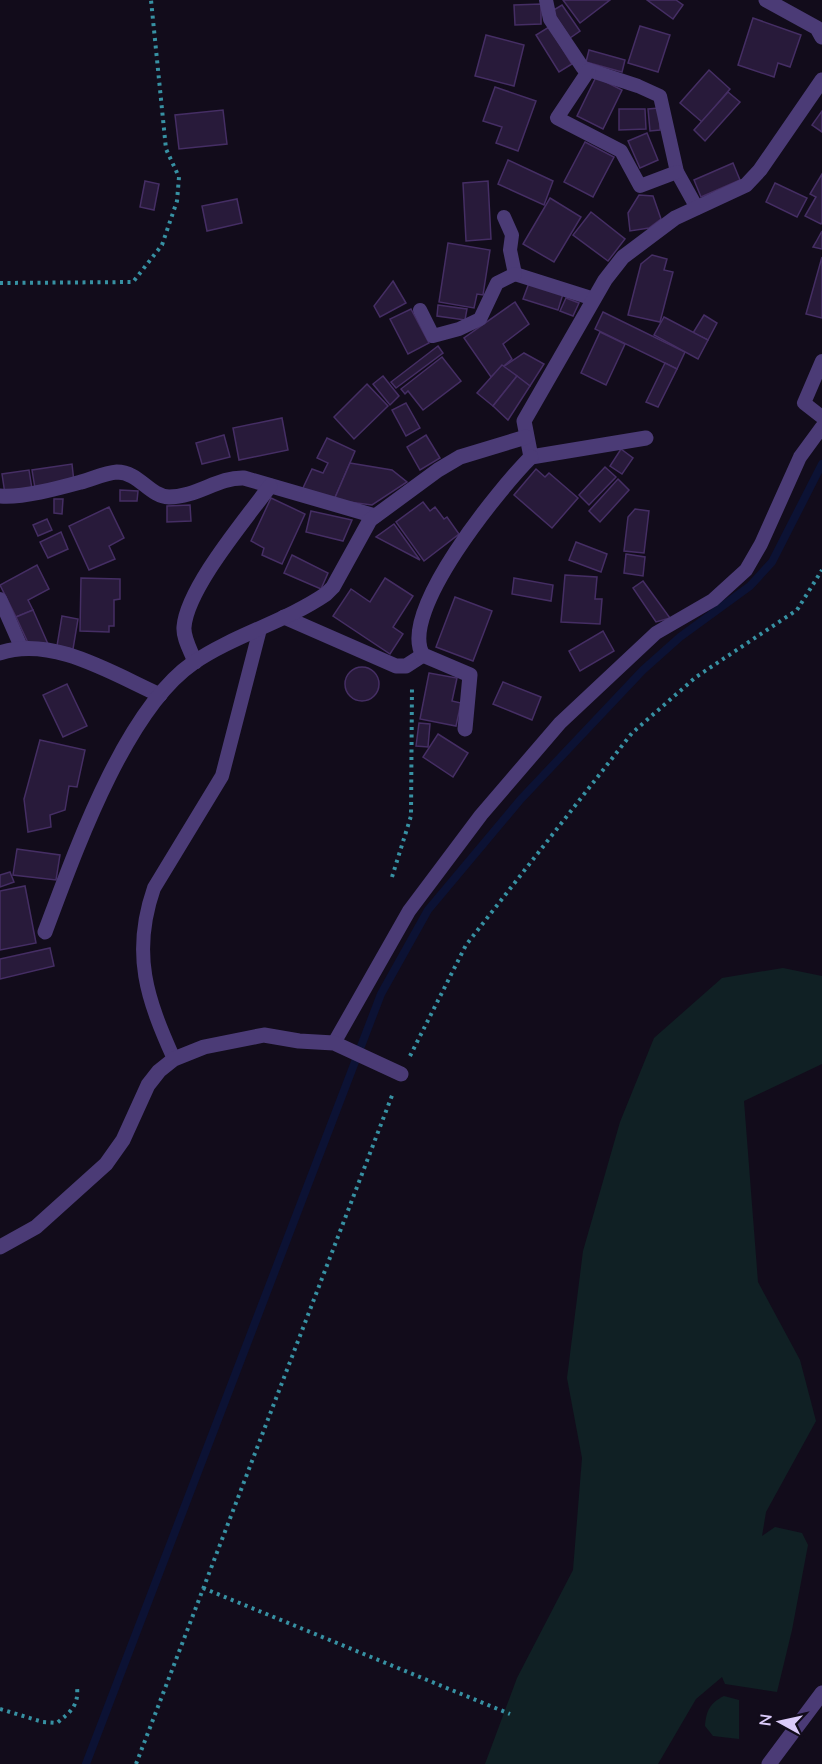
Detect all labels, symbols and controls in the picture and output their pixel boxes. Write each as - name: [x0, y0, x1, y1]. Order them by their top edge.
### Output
- north arrow: [750, 1692, 810, 1752]
- text: N: [754, 1713, 776, 1727]

